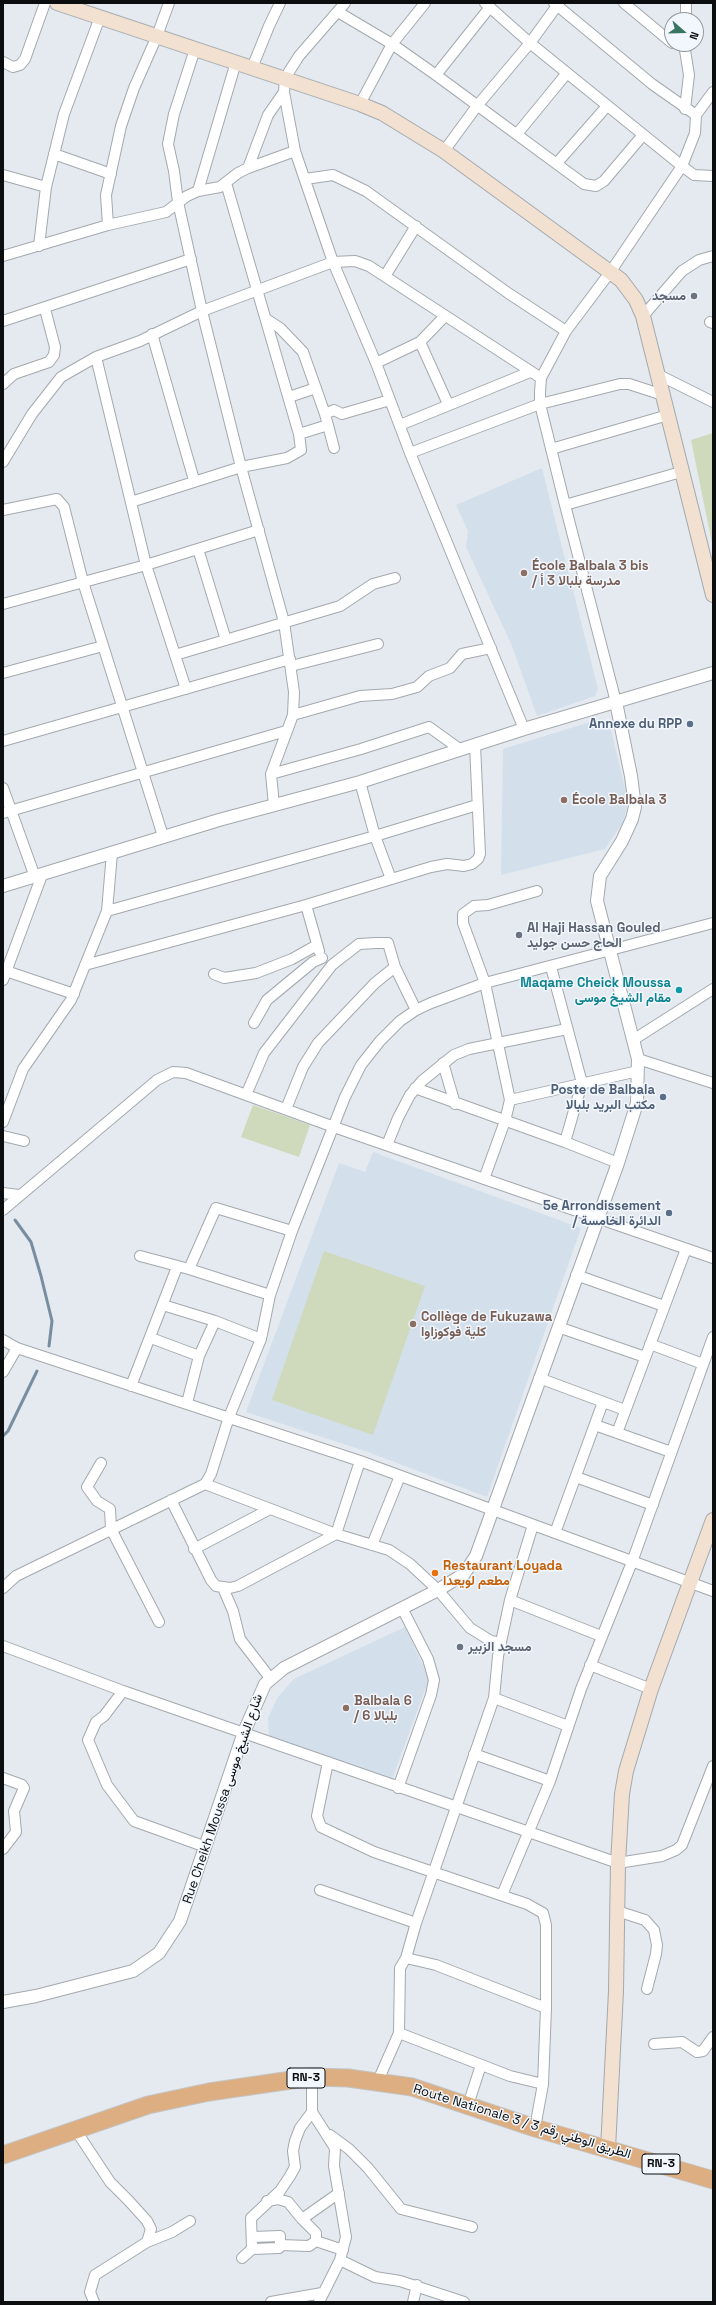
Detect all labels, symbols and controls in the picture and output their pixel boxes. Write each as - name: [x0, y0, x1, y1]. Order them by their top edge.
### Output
- north arrow: [664, 12, 704, 52]
- text: N: [686, 30, 702, 42]
- place label: مسجد: [652, 288, 686, 304]
- marker: مسجد: [689, 291, 699, 301]
- place label: École Balbala 3 bis / مدرسة بلبالا 3 أ: [532, 558, 648, 589]
- marker: École Balbala 3 bis / مدرسة بلبالا 3 أ: [519, 568, 529, 578]
- place label: Annexe du RPP: [589, 716, 682, 732]
- marker: Annexe du RPP: [685, 719, 695, 729]
- place label: École Balbala 3: [572, 792, 667, 808]
- marker: École Balbala 3: [559, 795, 569, 805]
- place label: Al Haji Hassan Gouled الحاج حسن جوليد: [527, 920, 660, 951]
- marker: Al Haji Hassan Gouled الحاج حسن جوليد: [514, 930, 524, 940]
- place label: Maqame Cheick Moussa مقام الشيخ موسى: [520, 975, 671, 1006]
- marker: Maqame Cheick Moussa مقام الشيخ موسى: [674, 985, 684, 995]
- place label: Poste de Balbala مكتب البريد بلبالا: [551, 1082, 655, 1113]
- marker: Poste de Balbala مكتب البريد بلبالا: [658, 1092, 668, 1102]
- place label: 5e Arrondissement / الدائرة الخامسة: [543, 1198, 661, 1229]
- marker: 5e Arrondissement / الدائرة الخامسة: [664, 1208, 674, 1218]
- place label: Collège de Fukuzawa كلية فوكوزاوا: [421, 1309, 552, 1340]
- marker: Collège de Fukuzawa كلية فوكوزاوا: [408, 1319, 418, 1329]
- place label: Restaurant Loyada مطعم لويعدا: [443, 1558, 562, 1589]
- marker: Restaurant Loyada مطعم لويعدا: [430, 1568, 440, 1578]
- place label: مسجد الزبير: [468, 1639, 532, 1655]
- marker: مسجد الزبير: [455, 1642, 465, 1652]
- street label: Rue Cheikh Moussa شارع الشيخ موسى: [180, 1692, 266, 1906]
- place label: Balbala 6 / بلبالا 6: [354, 1693, 412, 1724]
- marker: Balbala 6 / بلبالا 6: [341, 1703, 351, 1713]
- road number: RN-3: [287, 2068, 325, 2088]
- street label: Route Nationale 3 / الطريق الوطني رقم 3: [411, 2081, 633, 2163]
- road number: RN-3: [642, 2154, 680, 2174]

